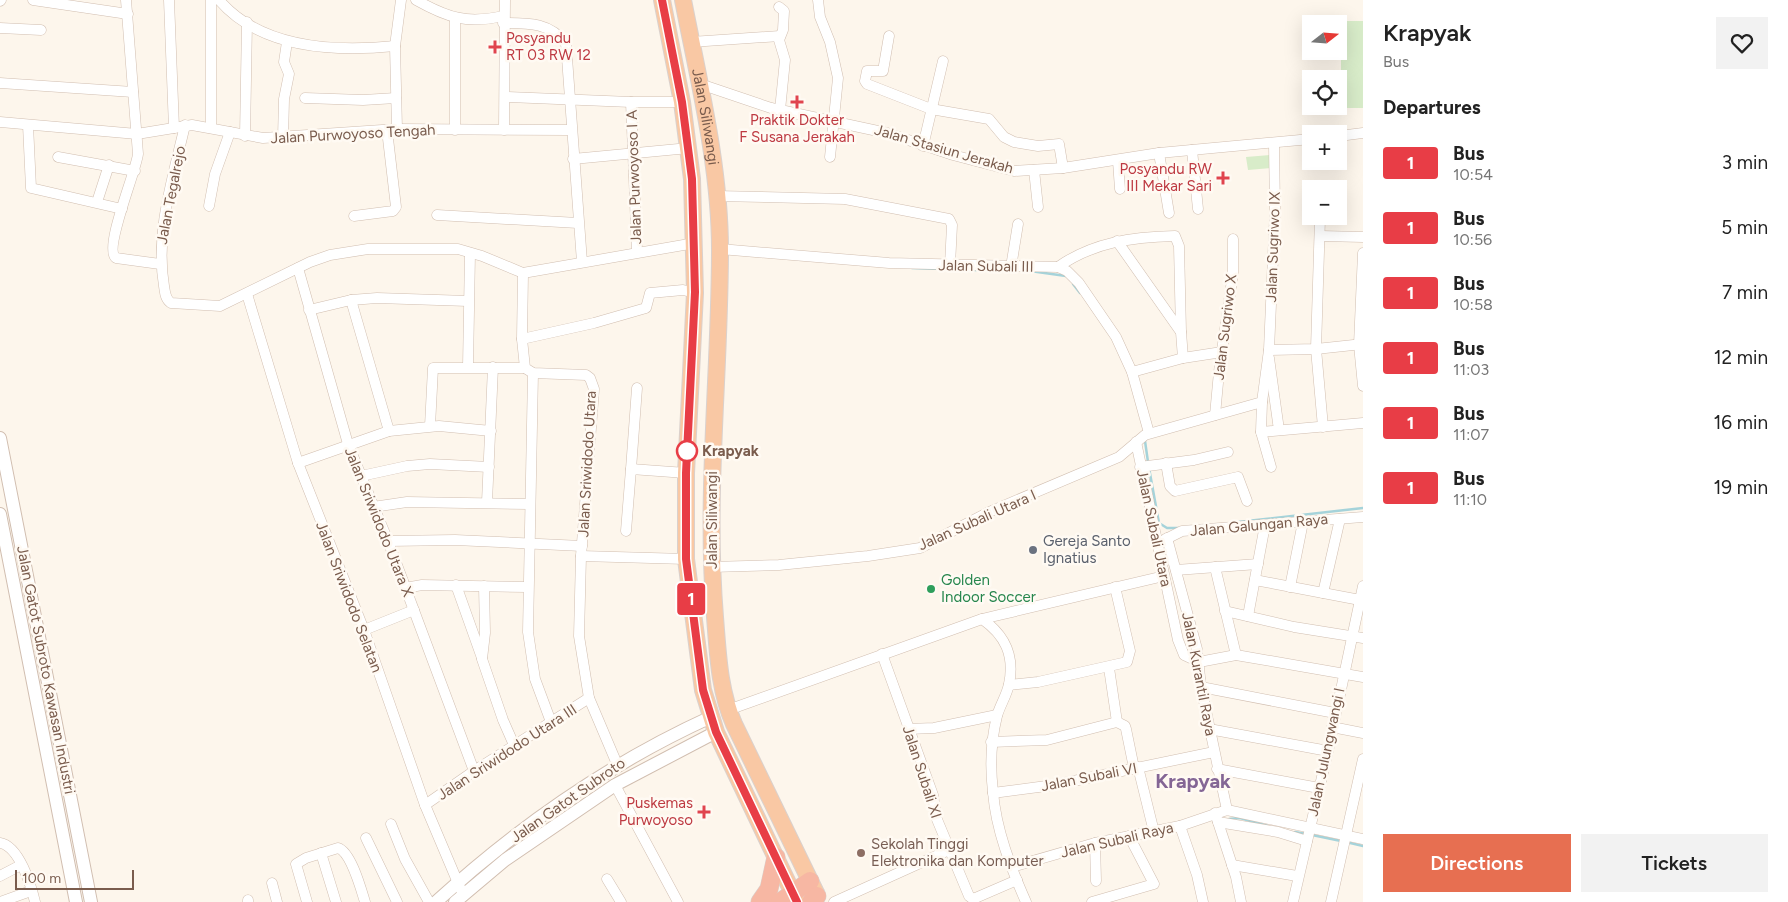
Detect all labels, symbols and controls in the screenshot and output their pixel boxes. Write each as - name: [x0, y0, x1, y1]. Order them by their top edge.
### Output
- north arrow: [1302, 15, 1348, 60]
- map controls: [1302, 15, 1347, 225]
- button: heart: [1716, 17, 1768, 69]
- text: Krapyak: [1383, 18, 1472, 47]
- place label: Posyandu RT 03 RW 12: [506, 29, 591, 64]
- marker: Posyandu RT 03 RW 12: [488, 40, 502, 54]
- text: Bus: [1383, 52, 1409, 71]
- street label: Jalan Siliwangi: [688, 67, 723, 166]
- button: locate: [1302, 70, 1347, 115]
- marker: Praktik Dokter F Susana Jerakah: [790, 95, 804, 109]
- text: Departures: [1383, 96, 1481, 119]
- street label: Jalan Purwoyoso I A: [623, 110, 645, 244]
- place label: Praktik Dokter F Susana Jerakah: [739, 111, 855, 146]
- street label: Jalan Purwoyoso Tengah: [270, 121, 436, 147]
- street label: Jalan Stasiun Jerakah: [873, 121, 1015, 177]
- button: +: [1302, 125, 1347, 170]
- text: Bus: [1453, 142, 1484, 165]
- street label: Jalan Tegalrejo: [153, 144, 189, 246]
- text: 3 min: [1722, 151, 1768, 174]
- text: 1: [1407, 152, 1414, 174]
- place label: Posyandu RW III Mekar Sari: [1119, 160, 1213, 195]
- text: 10:54: [1453, 165, 1493, 184]
- marker: Posyandu RW III Mekar Sari: [1216, 171, 1230, 185]
- button: −: [1302, 180, 1347, 225]
- street label: Jalan Sugriwo IX: [1262, 191, 1284, 303]
- text: Bus: [1453, 207, 1484, 230]
- text: 5 min: [1721, 216, 1768, 239]
- text: 1: [1407, 217, 1414, 239]
- text: 10:56: [1453, 230, 1492, 249]
- street label: Jalan Subali III: [938, 256, 1034, 276]
- street label: Jalan Sugriwo X: [1210, 272, 1241, 381]
- text: Bus: [1453, 272, 1484, 295]
- text: 7 min: [1722, 281, 1768, 304]
- text: 1: [1407, 282, 1414, 304]
- text: 10:58: [1453, 295, 1493, 314]
- text: Bus: [1453, 337, 1484, 360]
- text: 12 min: [1714, 346, 1768, 369]
- text: 1: [1407, 347, 1414, 369]
- text: 11:03: [1453, 360, 1489, 379]
- street label: Jalan Sriwidodo Utara: [574, 390, 600, 538]
- text: Bus: [1453, 402, 1484, 425]
- text: 16 min: [1714, 411, 1768, 434]
- text: 1: [1407, 412, 1414, 434]
- text: 11:07: [1453, 425, 1489, 444]
- marker: Krapyak: [676, 440, 698, 462]
- place label: Krapyak: [702, 442, 759, 460]
- street label: Jalan Sriwidodo Utara X: [341, 445, 418, 600]
- text: Bus: [1453, 467, 1484, 490]
- street label: Jalan Subali Utara: [1133, 468, 1175, 588]
- street label: Jalan Siliwangi: [703, 471, 721, 569]
- text: 19 min: [1714, 476, 1768, 499]
- text: 1: [1407, 477, 1414, 499]
- street label: Jalan Subali Utara I: [915, 486, 1039, 554]
- text: 11:10: [1453, 490, 1487, 509]
- street label: Jalan Galungan Raya: [1189, 510, 1329, 540]
- street label: Jalan Sriwidodo Selatan: [312, 519, 386, 675]
- place label: Gereja Santo Ignatius: [1043, 532, 1131, 567]
- street label: Jalan Gatot Subroto Kawasan Industri: [13, 544, 79, 796]
- marker: Gereja Santo Ignatius: [1027, 544, 1039, 556]
- place label: Golden Indoor Soccer: [941, 571, 1036, 606]
- line badge: 1: [675, 583, 707, 615]
- marker: Golden Indoor Soccer: [925, 583, 937, 595]
- text: 1: [687, 588, 695, 610]
- street label: Jalan Kurantil Raya: [1178, 611, 1220, 737]
- street label: Jalan Julungwangi I: [1304, 686, 1348, 818]
- street label: Jalan Sriwidodo Utara III: [434, 700, 580, 804]
- street label: Jalan Subali XI: [899, 723, 945, 821]
- street label: Jalan Gatot Subroto: [507, 754, 629, 846]
- street label: Jalan Subali VI: [1039, 759, 1139, 795]
- district label: Krapyak: [1155, 769, 1231, 793]
- place label: Puskemas Purwoyoso: [619, 794, 693, 829]
- marker: Puskemas Purwoyoso: [697, 805, 711, 819]
- street label: Jalan Subali Raya: [1059, 818, 1175, 862]
- button: Directions: [1383, 834, 1571, 892]
- button: Tickets: [1581, 834, 1768, 892]
- place label: Sekolah Tinggi Elektronika dan Komputer: [871, 835, 1044, 870]
- marker: Sekolah Tinggi Elektronika dan Komputer: [855, 847, 867, 859]
- scale bar: [15, 867, 134, 890]
- text: 100 m: [22, 870, 61, 887]

